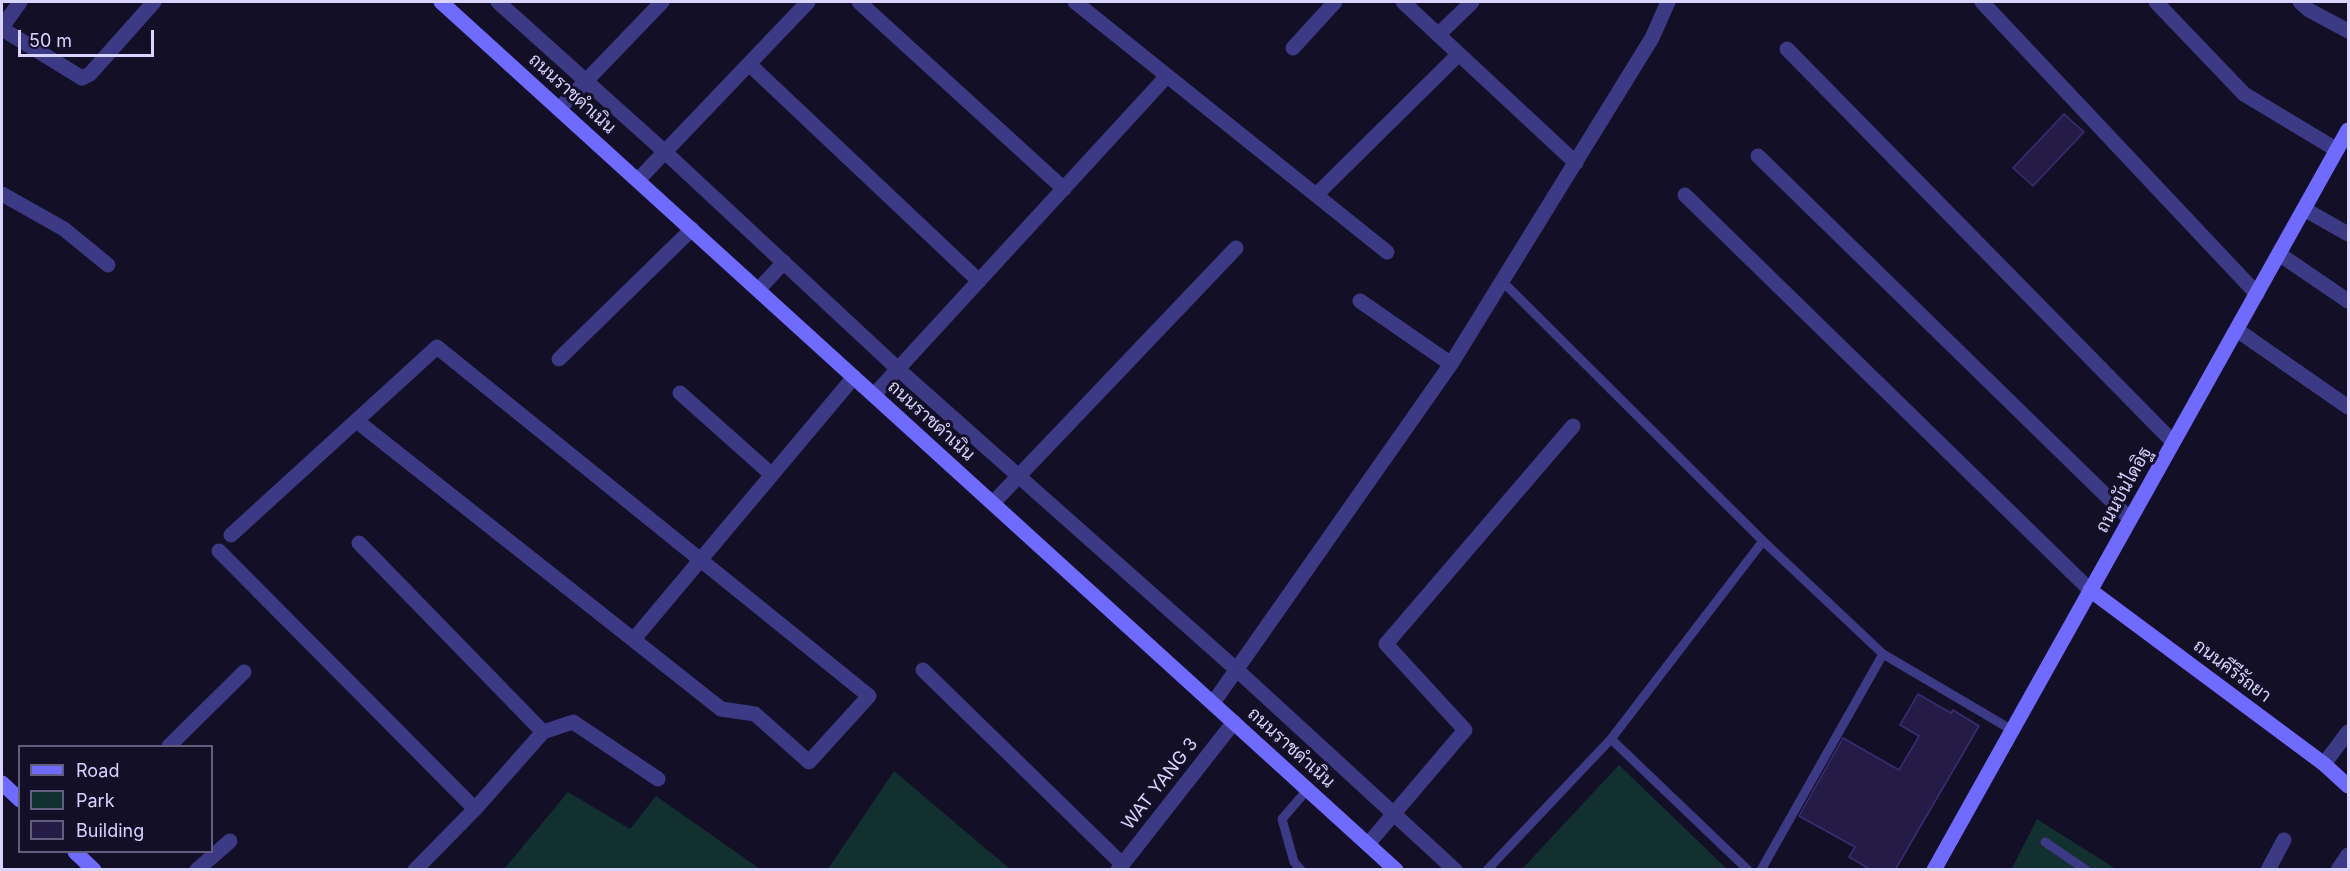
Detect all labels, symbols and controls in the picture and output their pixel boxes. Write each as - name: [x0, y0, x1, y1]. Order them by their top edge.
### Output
- scale bar: [21, 18, 158, 56]
- text: 50 m: [29, 30, 72, 51]
- street label: ถนนราชดำเนิน: [524, 49, 620, 139]
- street label: ถนนราชดำเนิน: [883, 376, 979, 466]
- street label: ถนนบันไดอิฐ: [2092, 443, 2156, 537]
- street label: ถนนคีรีรัถยา: [2189, 635, 2275, 707]
- street label: ถนนราชดำเนิน: [1243, 703, 1339, 793]
- street label: WAT YANG 3: [1117, 734, 1203, 834]
- legend: [18, 745, 213, 853]
- text: Road: [76, 760, 119, 781]
- text: Park: [76, 790, 115, 811]
- text: Building: [76, 820, 144, 841]

